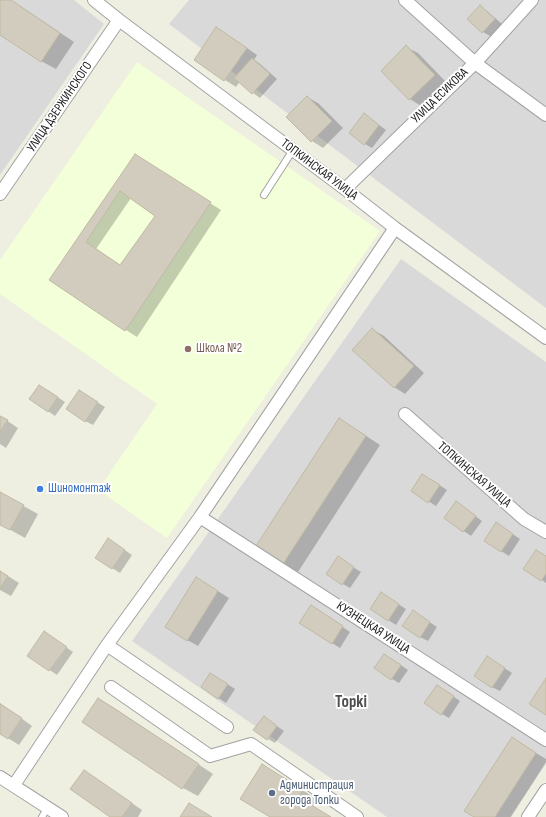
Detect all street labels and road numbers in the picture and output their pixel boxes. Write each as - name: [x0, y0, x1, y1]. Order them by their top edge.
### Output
- street label: УЛИЦА ДЗЕРЖИНСКОГО: [24, 59, 96, 155]
- street label: УЛИЦА ЕСИКОВА: [408, 65, 472, 127]
- street label: ТОПКИНСКАЯ УЛИЦА: [277, 136, 361, 204]
- street label: ТОПКИНСКАЯ УЛИЦА: [434, 439, 514, 511]
- street label: КУЗНЕЦКАЯ УЛИЦА: [333, 598, 413, 658]

